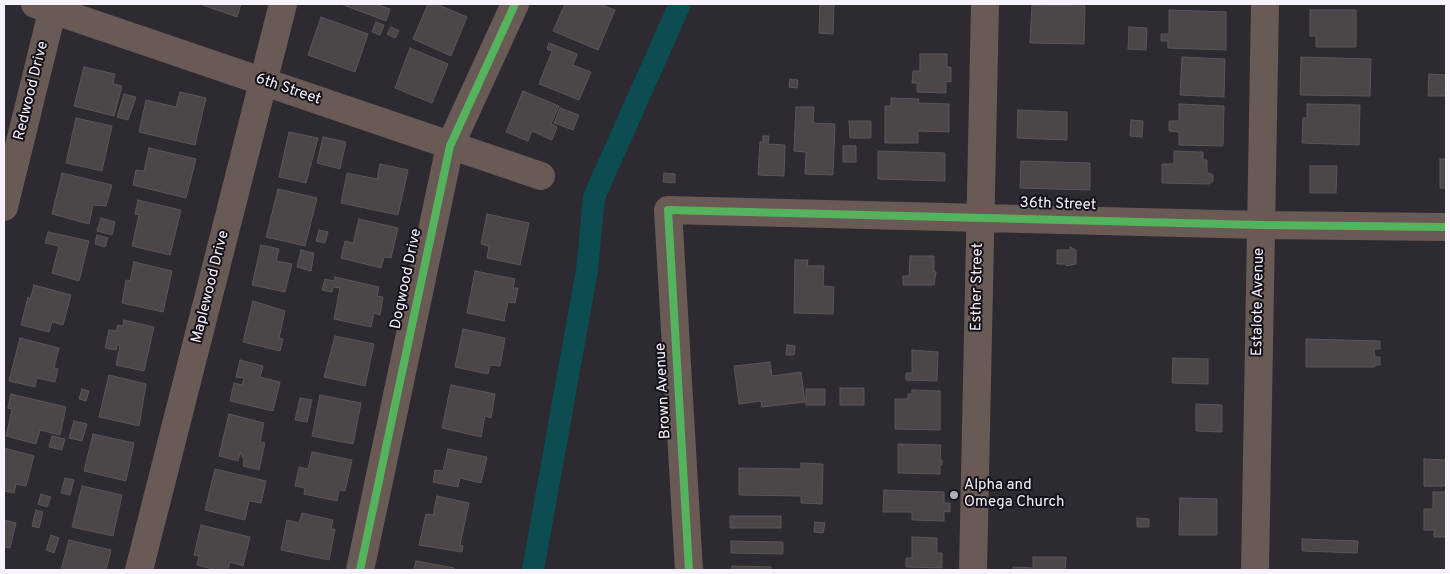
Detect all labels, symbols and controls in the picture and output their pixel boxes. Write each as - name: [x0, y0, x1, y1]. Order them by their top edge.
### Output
- street label: Redwood Drive: [11, 40, 53, 142]
- street label: 6th Street: [253, 70, 323, 110]
- street label: 36th Street: [1019, 195, 1097, 215]
- street label: Dogwood Drive: [388, 227, 426, 331]
- street label: Maplewood Drive: [188, 229, 234, 345]
- street label: Esther Street: [968, 243, 988, 331]
- street label: Estalote Avenue: [1249, 248, 1269, 356]
- street label: Brown Avenue: [652, 342, 676, 440]
- place label: Alpha and Omega Church: [964, 477, 1064, 512]
- marker: Alpha and Omega Church: [948, 489, 960, 501]

